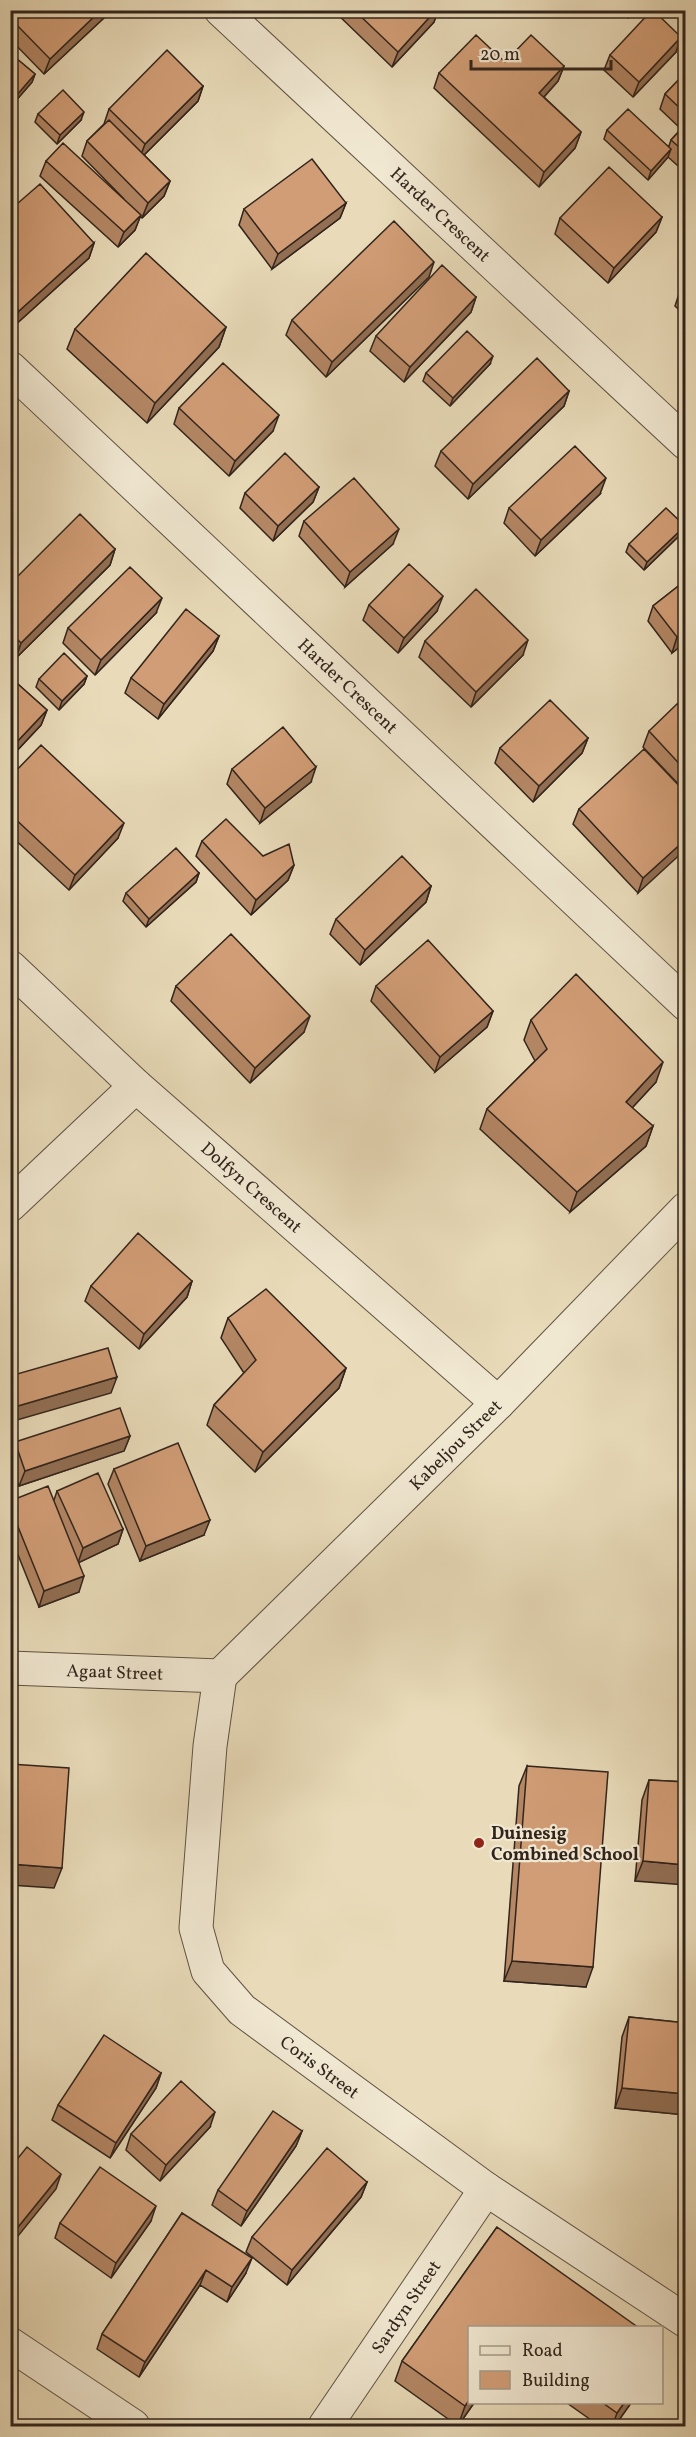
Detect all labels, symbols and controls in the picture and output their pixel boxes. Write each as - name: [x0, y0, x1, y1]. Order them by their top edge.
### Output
- scale bar: [471, 33, 610, 71]
- text: 20 m: [480, 43, 520, 68]
- street label: Harder Crescent: [384, 162, 495, 269]
- street label: Harder Crescent: [291, 634, 403, 740]
- street label: Dolfyn Crescent: [194, 1137, 307, 1240]
- street label: Kabeljou Street: [405, 1395, 508, 1497]
- street label: Agaat Street: [66, 1659, 164, 1688]
- place label: Duinesig Combined School: [491, 1822, 639, 1868]
- marker: Duinesig Combined School: [472, 1836, 486, 1850]
- street label: Coris Street: [274, 2031, 364, 2106]
- street label: Sardyn Street: [366, 2256, 448, 2359]
- legend: [468, 2326, 663, 2404]
- text: Road: [522, 2339, 563, 2364]
- text: Building: [522, 2369, 590, 2394]

